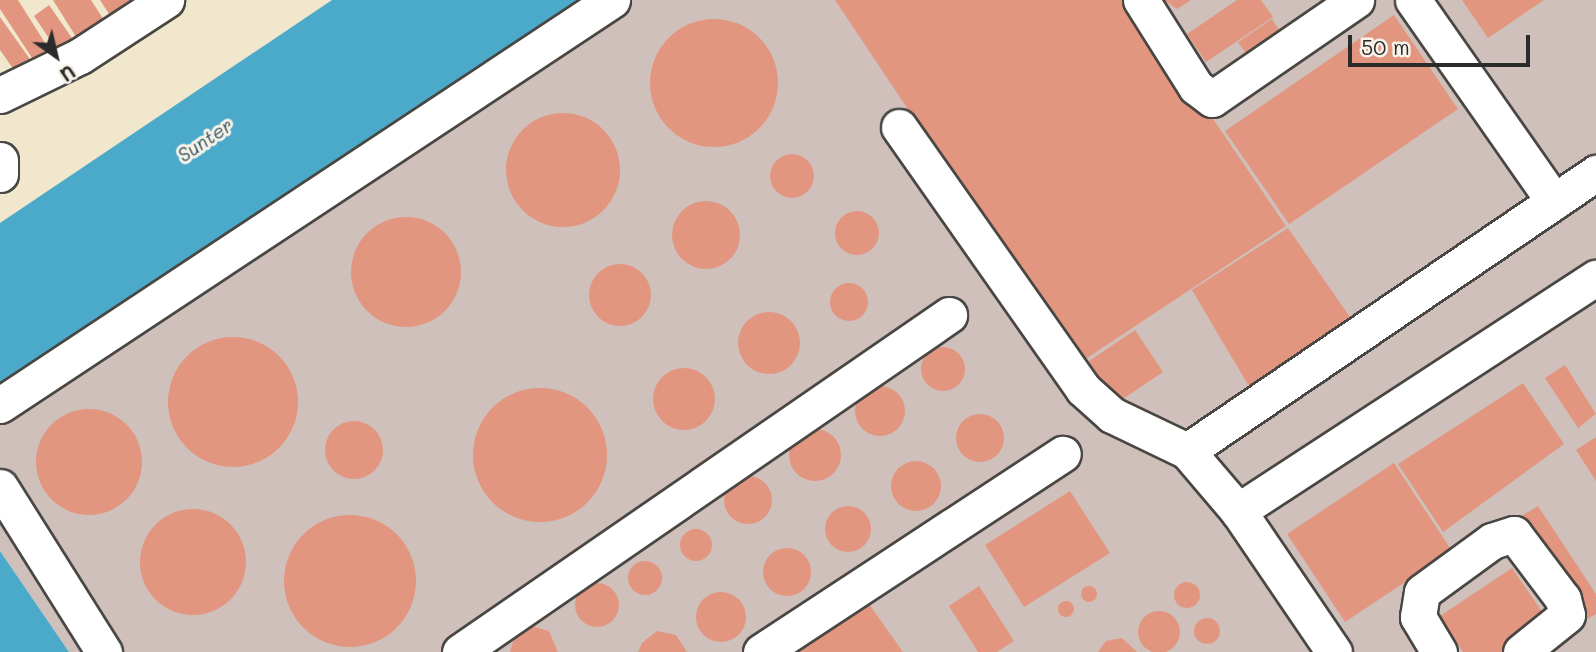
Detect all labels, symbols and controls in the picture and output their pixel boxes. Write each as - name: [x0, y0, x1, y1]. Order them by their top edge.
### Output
- north arrow: [21, 21, 91, 91]
- scale bar: [1351, 21, 1533, 65]
- text: 50 m: [1361, 33, 1410, 60]
- text: U: [55, 60, 81, 88]
- water label: Sunter: [173, 113, 237, 167]

